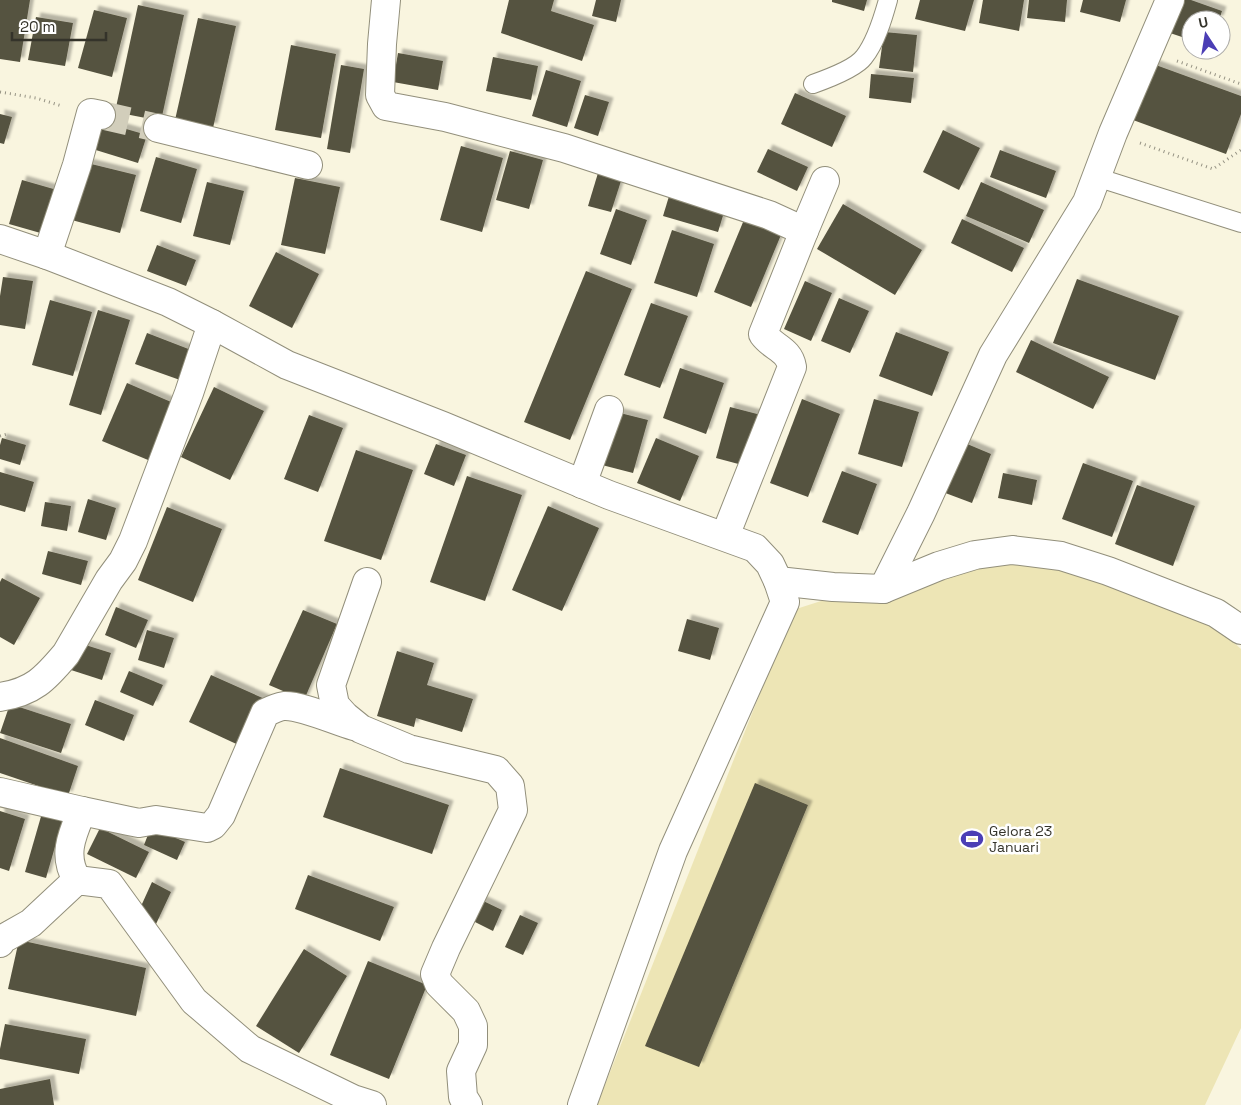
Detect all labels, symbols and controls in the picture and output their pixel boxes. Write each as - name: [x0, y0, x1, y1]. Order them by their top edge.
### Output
- scale bar: [12, 10, 106, 42]
- north arrow: [1181, 10, 1231, 60]
- text: U: [1197, 13, 1210, 32]
- text: 20 m: [20, 17, 55, 36]
- place label: Gelora 23 Januari: [989, 822, 1052, 856]
- sports icon: Gelora 23 Januari: [959, 826, 985, 852]

